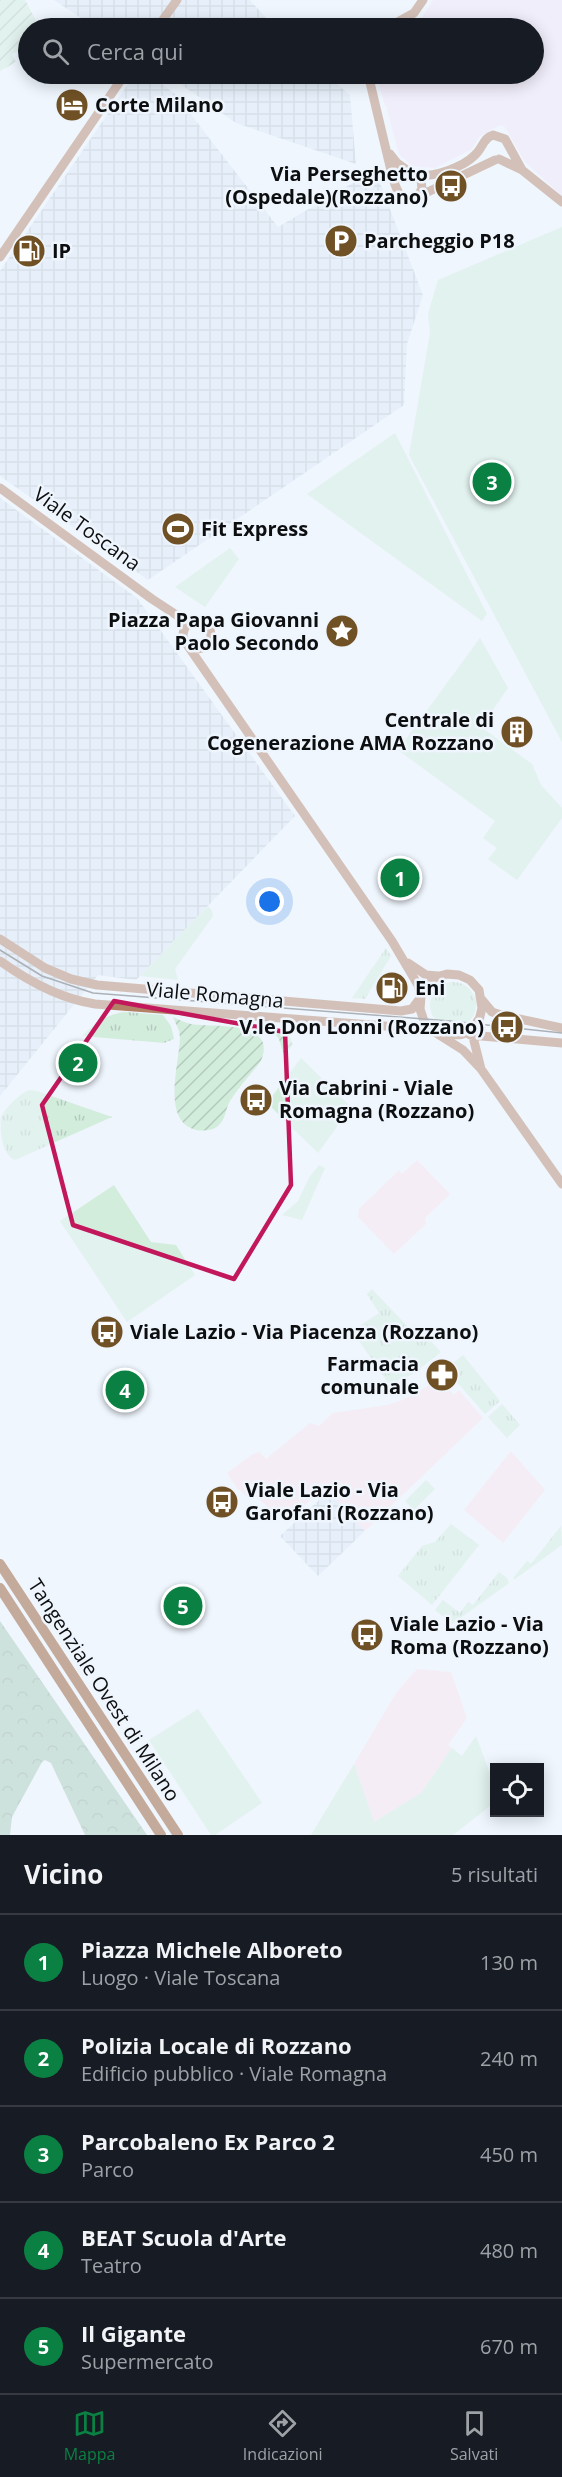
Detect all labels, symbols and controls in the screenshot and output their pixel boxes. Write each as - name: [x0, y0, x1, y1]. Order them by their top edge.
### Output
- search box: [18, 18, 544, 84]
- icon: search: [39, 35, 72, 68]
- text: Cerca qui: [87, 36, 183, 66]
- hotel icon: Corte Milano: [54, 87, 90, 123]
- place label: Corte Milano: [95, 91, 224, 118]
- place label: Via Perseghetto (Ospedale)(Rozzano): [225, 160, 428, 210]
- bus stop icon: Via Perseghetto (Ospedale)(Rozzano): [433, 168, 469, 204]
- parking icon: Parcheggio P18: [323, 223, 359, 259]
- place label: Parcheggio P18: [364, 227, 515, 254]
- fuel station icon: IP: [11, 233, 47, 269]
- place label: IP: [52, 237, 71, 264]
- pin: 3: [472, 460, 512, 504]
- street label: Viale Toscana: [28, 481, 146, 577]
- sports icon: Fit Express: [160, 511, 196, 547]
- place label: Fit Express: [201, 515, 308, 542]
- place label: Piazza Papa Giovanni Paolo Secondo: [108, 606, 319, 656]
- place icon: Piazza Papa Giovanni Paolo Secondo: [324, 613, 360, 649]
- place label: Centrale di Cogenerazione AMA Rozzano: [207, 706, 494, 756]
- building icon: Centrale di Cogenerazione AMA Rozzano: [499, 714, 535, 750]
- pin: 1: [380, 856, 420, 900]
- your location: [255, 887, 284, 916]
- fuel station icon: Eni: [374, 970, 410, 1006]
- place label: Eni: [415, 974, 445, 1001]
- street label: Viale Romagna: [145, 975, 285, 1014]
- bus stop icon: V.le Don Lonni (Rozzano): [489, 1009, 525, 1045]
- place label: V.le Don Lonni (Rozzano): [239, 1013, 484, 1040]
- pin: 2: [58, 1040, 98, 1086]
- place label: Via Cabrini - Viale Romagna (Rozzano): [279, 1074, 474, 1124]
- bus stop icon: Via Cabrini - Viale Romagna (Rozzano): [238, 1082, 274, 1118]
- bus stop icon: Viale Lazio - Via Piacenza (Rozzano): [89, 1314, 125, 1350]
- place label: Viale Lazio - Via Piacenza (Rozzano): [130, 1318, 478, 1345]
- place label: Farmacia comunale: [320, 1350, 419, 1400]
- pharmacy icon: Farmacia comunale: [424, 1357, 460, 1393]
- pin: 4: [106, 1368, 144, 1412]
- place label: Viale Lazio - Via Garofani (Rozzano): [245, 1476, 434, 1526]
- bus stop icon: Viale Lazio - Via Garofani (Rozzano): [204, 1484, 240, 1520]
- street label: Tangenziale Ovest di Milano: [22, 1573, 187, 1806]
- pin: 5: [164, 1584, 202, 1628]
- place label: Viale Lazio - Via Roma (Rozzano): [390, 1610, 549, 1660]
- bus stop icon: Viale Lazio - Via Roma (Rozzano): [349, 1617, 385, 1653]
- map controls: [490, 1763, 544, 1817]
- button: locate: [490, 1763, 544, 1817]
- text: Vicino: [24, 1856, 103, 1892]
- text: 5 risultati: [451, 1861, 538, 1888]
- text: Piazza Michele Alboreto: [81, 1934, 343, 1964]
- text: 1: [38, 1949, 49, 1976]
- text: 130 m: [480, 1949, 538, 1976]
- text: Luogo · Viale Toscana: [81, 1964, 280, 1991]
- text: Polizia Locale di Rozzano: [81, 2030, 352, 2060]
- text: 2: [38, 2045, 49, 2072]
- text: 240 m: [480, 2045, 538, 2072]
- text: Edificio pubblico · Viale Romagna: [81, 2060, 387, 2087]
- text: Parcobaleno Ex Parco 2: [81, 2126, 335, 2156]
- text: 3: [38, 2141, 49, 2168]
- text: 450 m: [480, 2141, 538, 2168]
- text: Parco: [81, 2156, 134, 2183]
- text: BEAT Scuola d'Arte: [81, 2222, 286, 2252]
- text: 4: [38, 2237, 49, 2264]
- text: 480 m: [480, 2237, 538, 2264]
- text: Teatro: [81, 2252, 142, 2279]
- text: Il Gigante: [81, 2318, 186, 2348]
- text: 5: [38, 2333, 49, 2360]
- text: 670 m: [480, 2333, 538, 2360]
- text: Supermercato: [81, 2348, 214, 2375]
- tab: Mappa: [64, 2407, 115, 2465]
- tab: Indicazioni: [243, 2407, 323, 2465]
- tab: Salvati: [450, 2407, 498, 2465]

